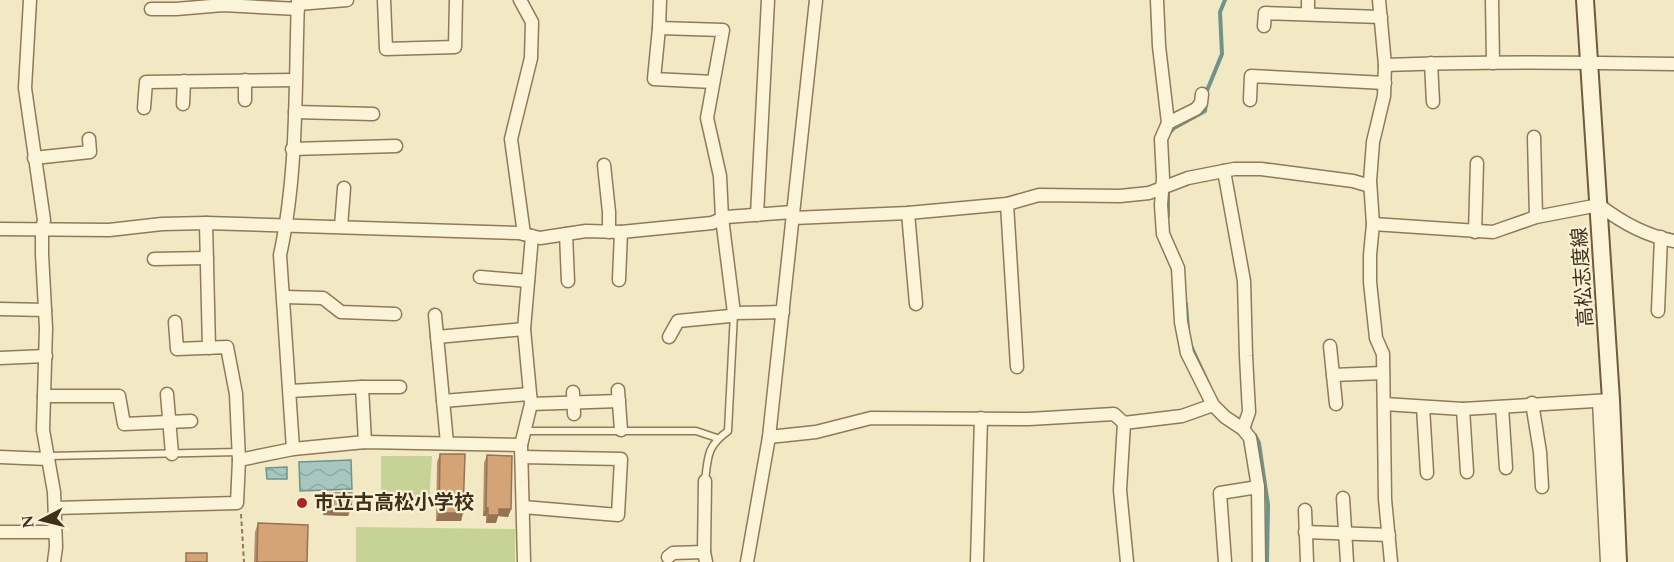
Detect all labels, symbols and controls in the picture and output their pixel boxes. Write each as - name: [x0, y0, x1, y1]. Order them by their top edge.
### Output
- street label: 高松志度線: [1565, 226, 1601, 328]
- place label: 市立古高松小学校: [314, 488, 474, 518]
- north arrow: [12, 490, 72, 550]
- marker: 市立古高松小学校: [295, 496, 309, 510]
- text: N: [15, 514, 41, 530]

